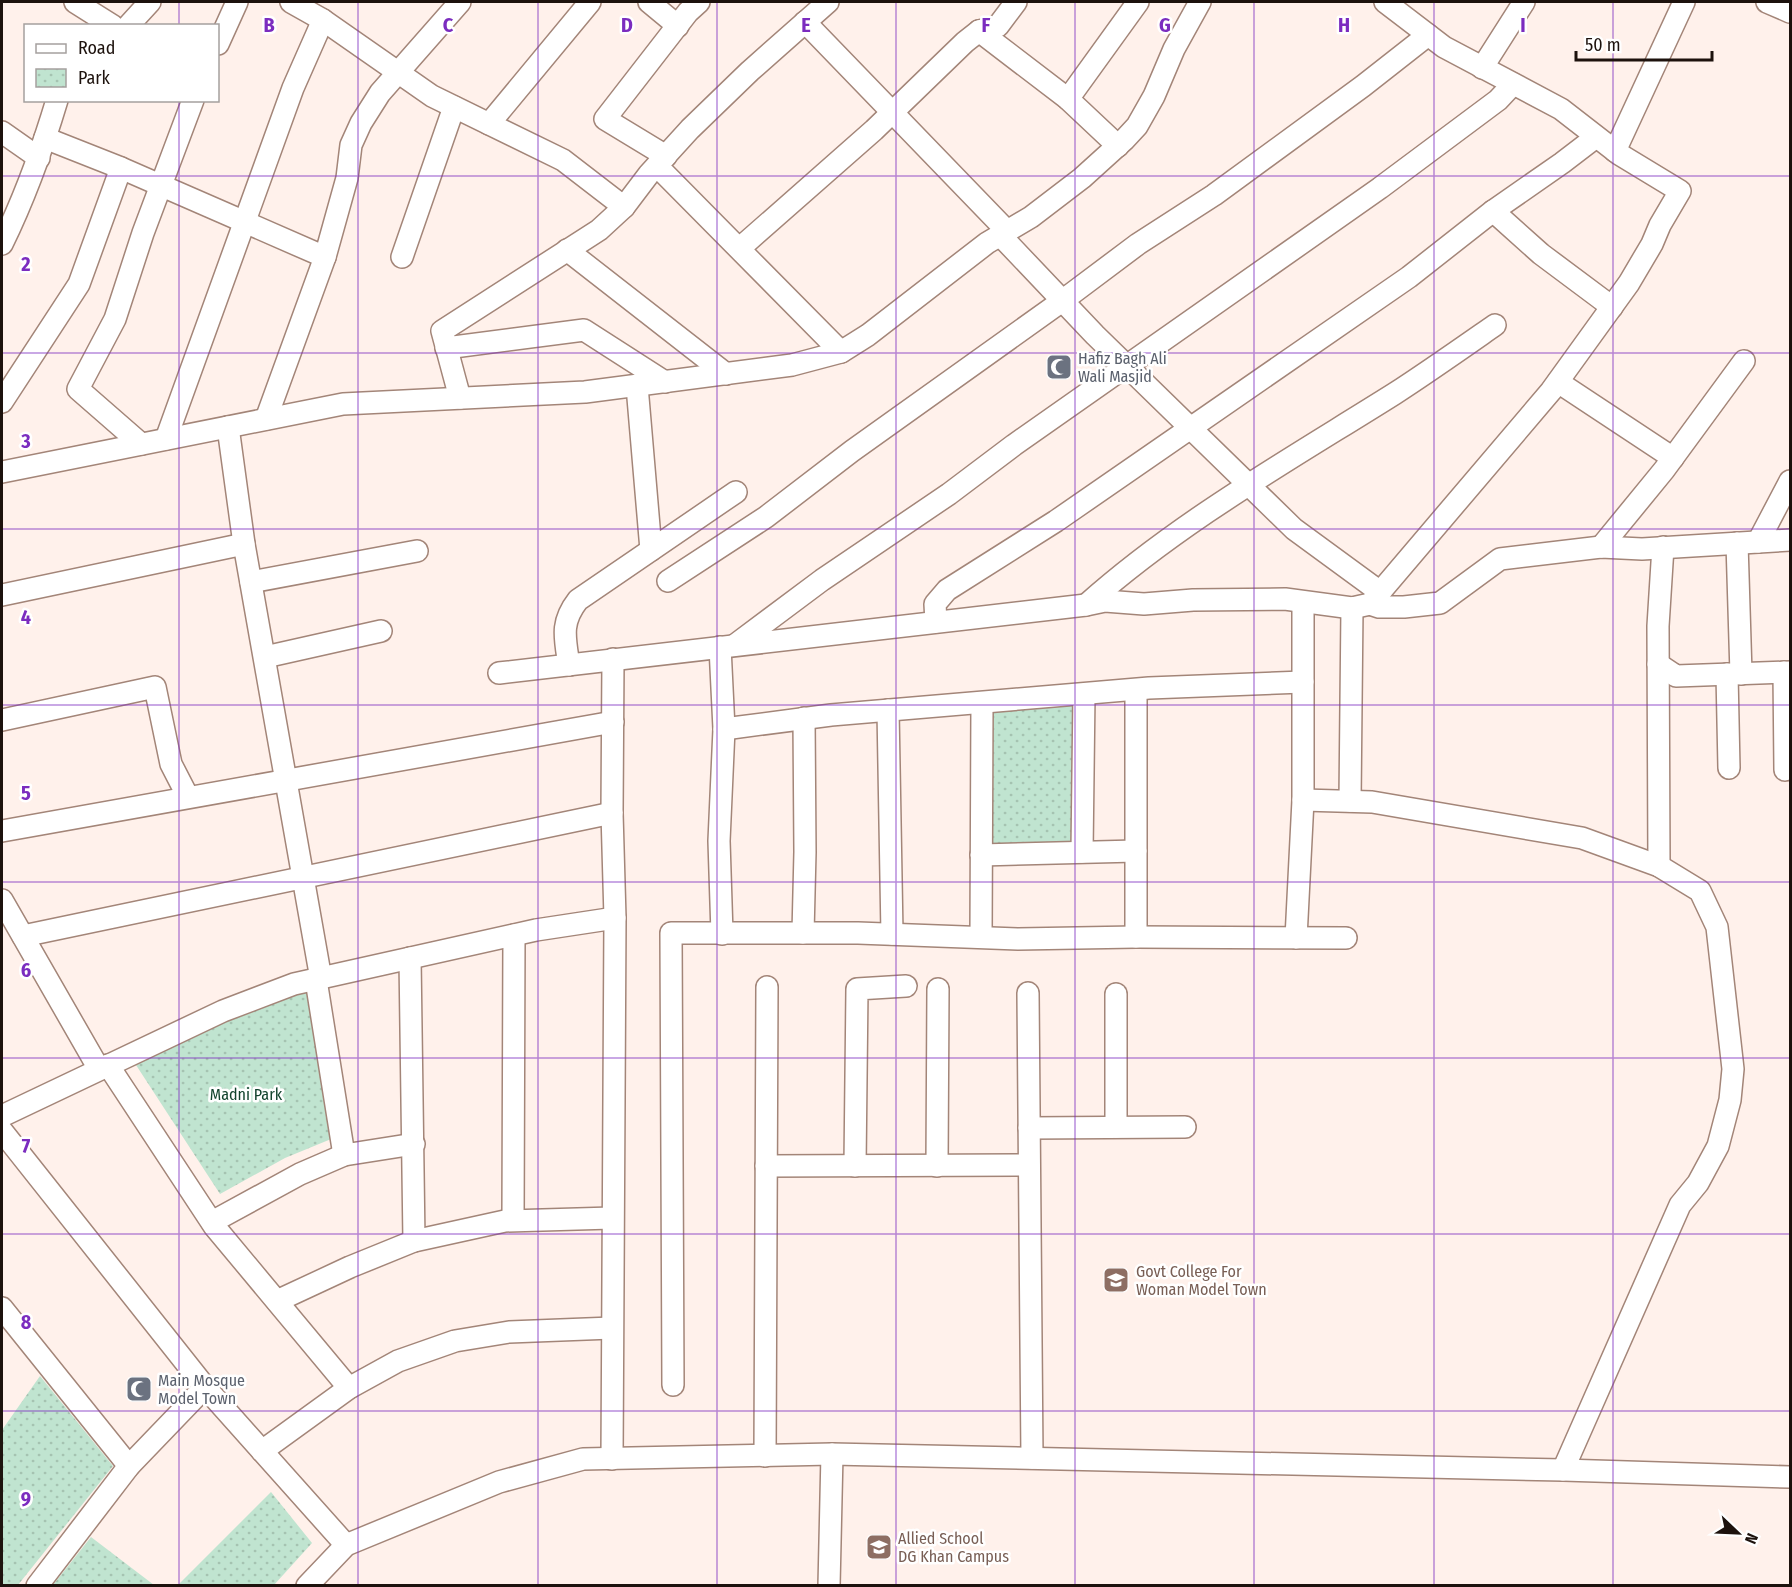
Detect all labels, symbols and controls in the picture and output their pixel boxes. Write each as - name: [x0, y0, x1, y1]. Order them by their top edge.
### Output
- text: B: [263, 13, 275, 37]
- text: C: [443, 13, 454, 37]
- text: D: [621, 13, 633, 37]
- text: E: [801, 13, 811, 37]
- text: F: [982, 13, 991, 37]
- text: G: [1159, 13, 1171, 37]
- text: H: [1338, 13, 1350, 37]
- text: I: [1520, 13, 1526, 37]
- legend: [24, 24, 219, 102]
- scale bar: [1576, 24, 1712, 62]
- text: 50 m: [1585, 34, 1621, 56]
- text: Road: [78, 37, 115, 59]
- text: Park: [78, 67, 111, 89]
- text: 2: [20, 252, 31, 276]
- place label: Hafiz Bagh Ali Wali Masjid: [1078, 349, 1167, 386]
- mosque icon: Hafiz Bagh Ali Wali Masjid: [1044, 352, 1074, 382]
- text: 3: [20, 429, 31, 453]
- text: 4: [21, 605, 31, 629]
- text: 5: [21, 781, 31, 805]
- text: 6: [21, 958, 31, 982]
- park label: Madni Park: [210, 1085, 283, 1104]
- text: 7: [22, 1134, 31, 1158]
- place label: Govt College For Woman Model Town: [1136, 1262, 1267, 1299]
- school or university icon: Govt College For Woman Model Town: [1101, 1265, 1131, 1295]
- text: 8: [21, 1310, 32, 1334]
- place label: Main Mosque Model Town: [158, 1371, 245, 1408]
- mosque icon: Main Mosque Model Town: [124, 1374, 154, 1404]
- text: 9: [21, 1487, 31, 1511]
- north arrow: [1708, 1503, 1768, 1563]
- place label: Allied School DG Khan Campus: [898, 1529, 1009, 1566]
- text: N: [1741, 1531, 1762, 1547]
- school or university icon: Allied School DG Khan Campus: [864, 1532, 894, 1562]

